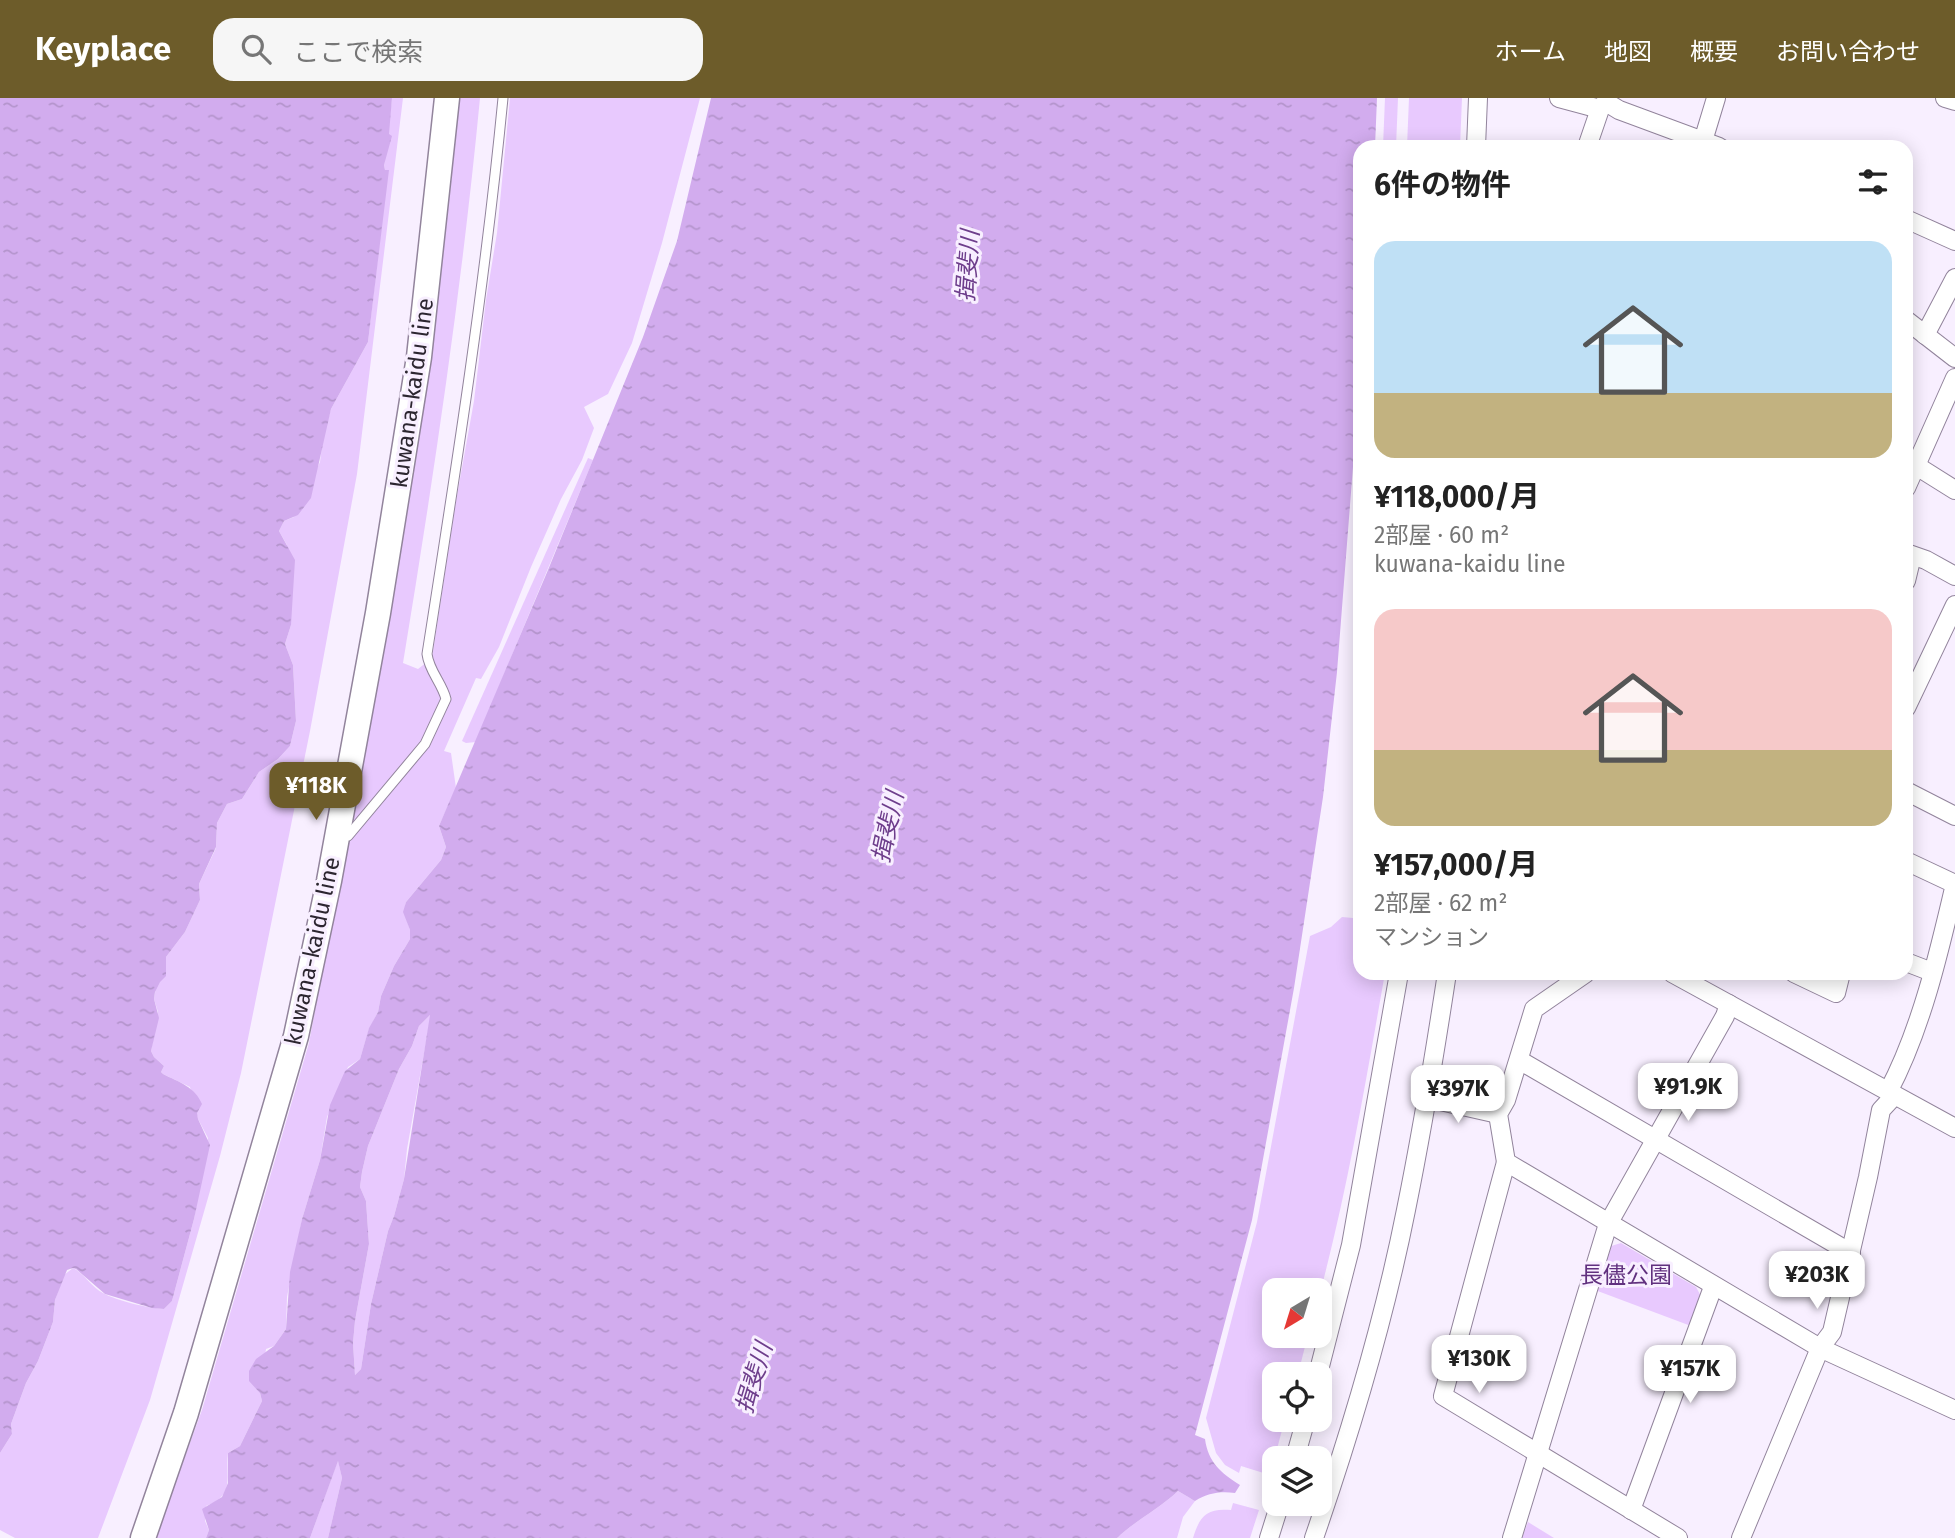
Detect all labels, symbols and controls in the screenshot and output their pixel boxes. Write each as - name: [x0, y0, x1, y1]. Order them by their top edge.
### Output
- search box: [213, 18, 703, 81]
- text: Keyplace: [35, 29, 171, 69]
- icon: search: [237, 30, 275, 68]
- text: ここで検索: [293, 37, 423, 68]
- text: ホーム: [1495, 38, 1566, 66]
- text: 地図: [1604, 38, 1652, 66]
- text: 概要: [1690, 38, 1738, 66]
- text: お問い合わせ: [1776, 38, 1920, 66]
- icon: filters: [1854, 163, 1892, 201]
- text: 6件の物件: [1374, 167, 1511, 203]
- water label: 揖斐川: [952, 226, 985, 303]
- icon: home: [1570, 287, 1696, 413]
- street label: kuwana-kaidu line: [385, 296, 439, 490]
- text: ¥118,000/月: [1374, 479, 1540, 515]
- text: 2部屋 · 60 m²: [1374, 521, 1509, 549]
- text: kuwana-kaidu line: [1374, 550, 1566, 578]
- icon: home: [1570, 655, 1696, 781]
- pin: ¥118K: [267, 762, 365, 822]
- text: ¥118K: [285, 771, 347, 799]
- water label: 揖斐川: [867, 786, 910, 865]
- text: ¥157,000/月: [1374, 847, 1538, 883]
- street label: kuwana-kaidu line: [278, 854, 346, 1048]
- text: 2部屋 · 62 m²: [1374, 889, 1507, 917]
- text: マンション: [1374, 923, 1489, 951]
- pin: ¥91.9K: [1631, 1063, 1745, 1123]
- pin: ¥397K: [1409, 1066, 1507, 1125]
- text: ¥91.9K: [1654, 1072, 1722, 1100]
- text: ¥397K: [1427, 1074, 1489, 1102]
- pin: ¥203K: [1768, 1252, 1866, 1311]
- text: ¥203K: [1785, 1260, 1849, 1288]
- park label: 長儘公園: [1580, 1261, 1672, 1289]
- north arrow: [1262, 1278, 1332, 1348]
- map controls: [1262, 1278, 1332, 1516]
- pin: ¥130K: [1430, 1336, 1528, 1395]
- water label: 揖斐川: [730, 1337, 779, 1417]
- text: ¥130K: [1447, 1344, 1511, 1372]
- pin: ¥157K: [1641, 1346, 1739, 1405]
- text: ¥157K: [1660, 1354, 1720, 1382]
- button: locate: [1262, 1362, 1332, 1432]
- button: layers: [1262, 1446, 1332, 1516]

